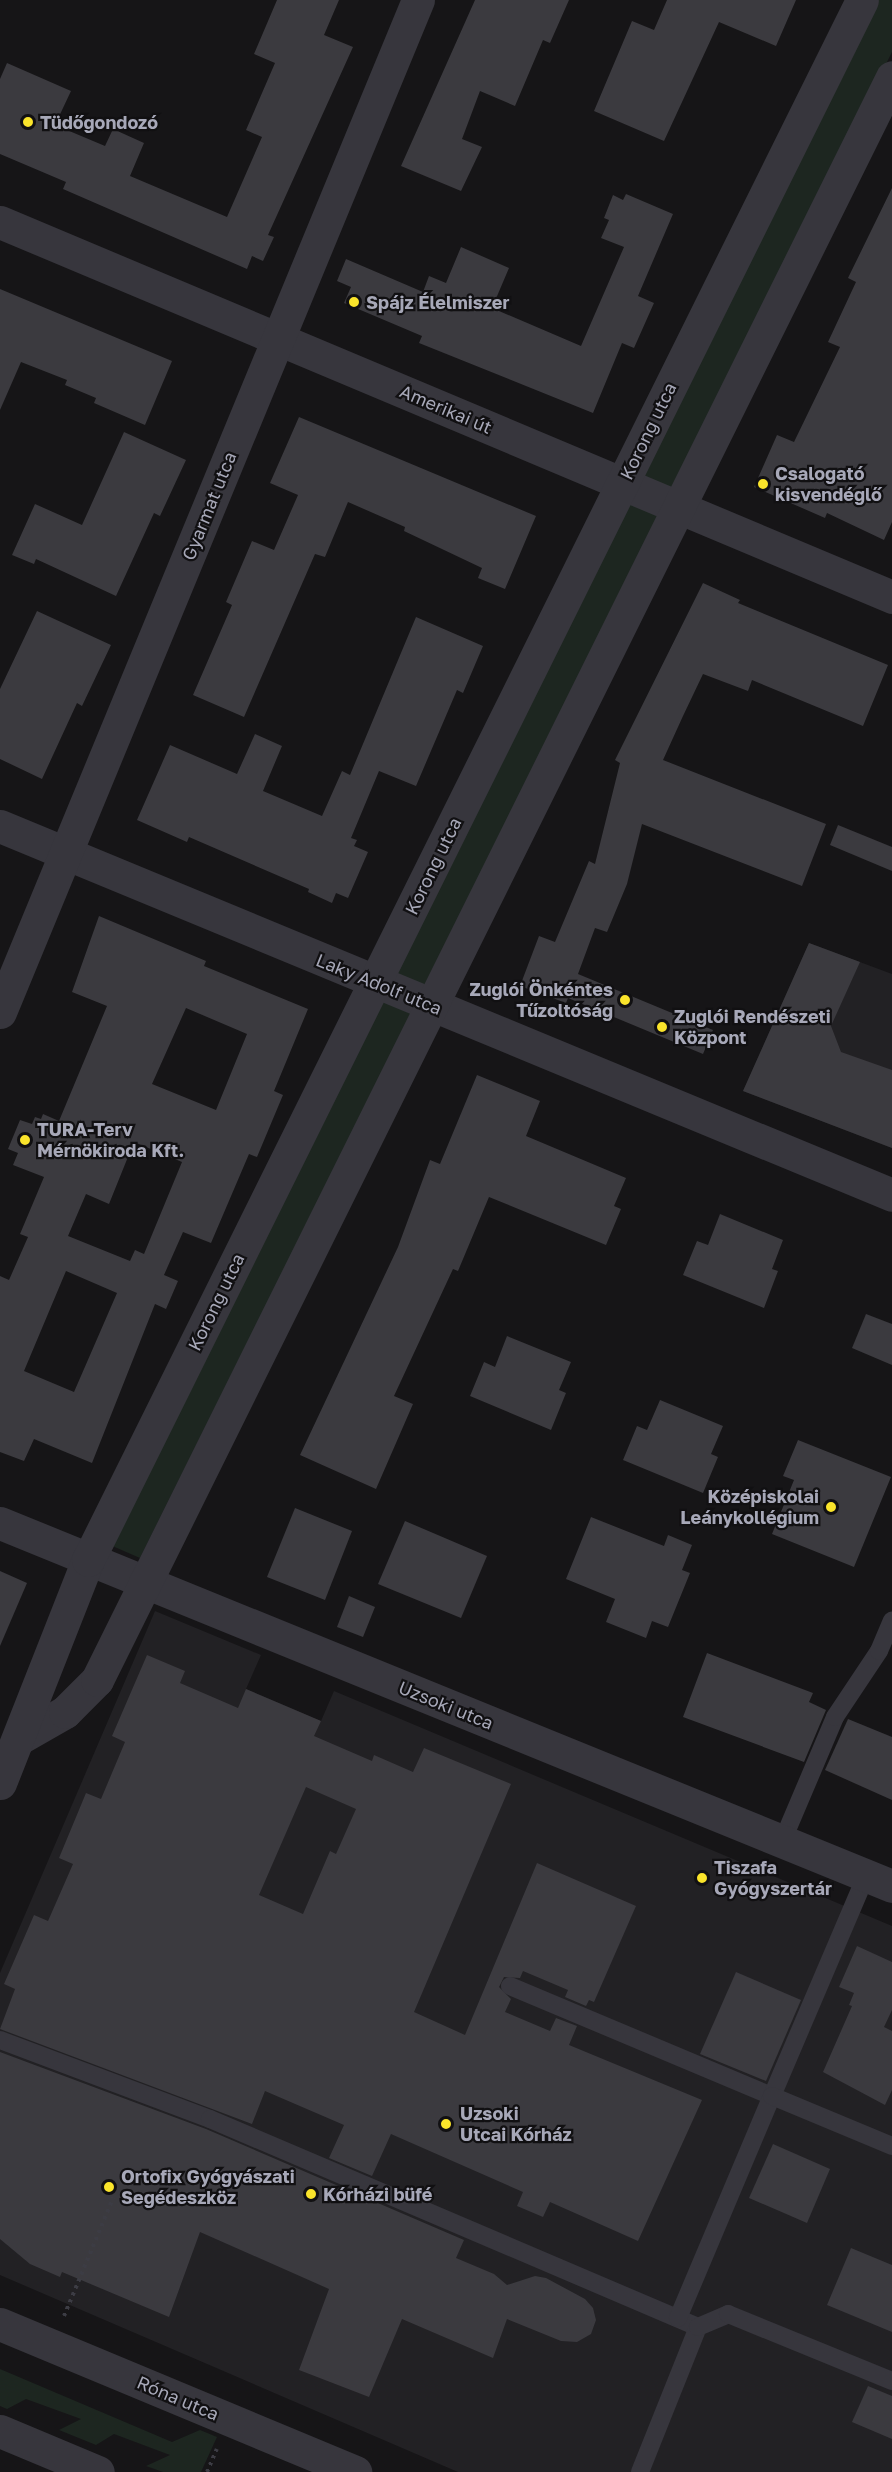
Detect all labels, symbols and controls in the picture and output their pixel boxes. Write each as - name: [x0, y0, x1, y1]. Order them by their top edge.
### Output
- place label: Tüdőgondozó: [40, 111, 158, 133]
- marker: Tüdőgondozó: [21, 115, 35, 129]
- place label: Spájz Élelmiszer: [366, 291, 510, 313]
- marker: Spájz Élelmiszer: [347, 295, 361, 309]
- street label: Korong utca: [615, 379, 681, 483]
- street label: Amerikai út: [397, 380, 495, 438]
- street label: Gyarmat utca: [177, 449, 241, 563]
- place label: Csalogató kisvendéglő: [775, 463, 882, 506]
- marker: Csalogató kisvendéglő: [756, 477, 770, 491]
- street label: Korong utca: [400, 814, 466, 918]
- street label: Laky Adolf utca: [313, 949, 445, 1019]
- place label: Zuglói Önkéntes Tűzoltóság: [469, 979, 613, 1022]
- marker: Zuglói Önkéntes Tűzoltóság: [618, 993, 632, 1007]
- place label: Zuglói Rendészeti Központ: [674, 1006, 831, 1048]
- marker: Zuglói Rendészeti Központ: [655, 1020, 669, 1034]
- place label: TURA-Terv Mérnökiroda Kft.: [37, 1119, 184, 1162]
- marker: TURA-Terv Mérnökiroda Kft.: [18, 1133, 32, 1147]
- street label: Korong utca: [183, 1250, 249, 1354]
- place label: Középiskolai Leánykollégium: [680, 1486, 819, 1528]
- marker: Középiskolai Leánykollégium: [824, 1500, 838, 1514]
- street label: Uzsoki utca: [395, 1676, 497, 1734]
- place label: Tiszafa Gyógyszertár: [714, 1857, 832, 1900]
- marker: Tiszafa Gyógyszertár: [695, 1871, 709, 1885]
- place label: Uzsoki Utcai Kórház: [460, 2103, 572, 2146]
- marker: Uzsoki Utcai Kórház: [437, 2115, 455, 2133]
- place label: Ortofix Gyógyászati Segédeszköz: [121, 2166, 295, 2208]
- marker: Ortofix Gyógyászati Segédeszköz: [102, 2180, 116, 2194]
- place label: Kórházi büfé: [323, 2183, 432, 2205]
- marker: Kórházi büfé: [304, 2187, 318, 2201]
- street label: Róna utca: [134, 2371, 222, 2425]

